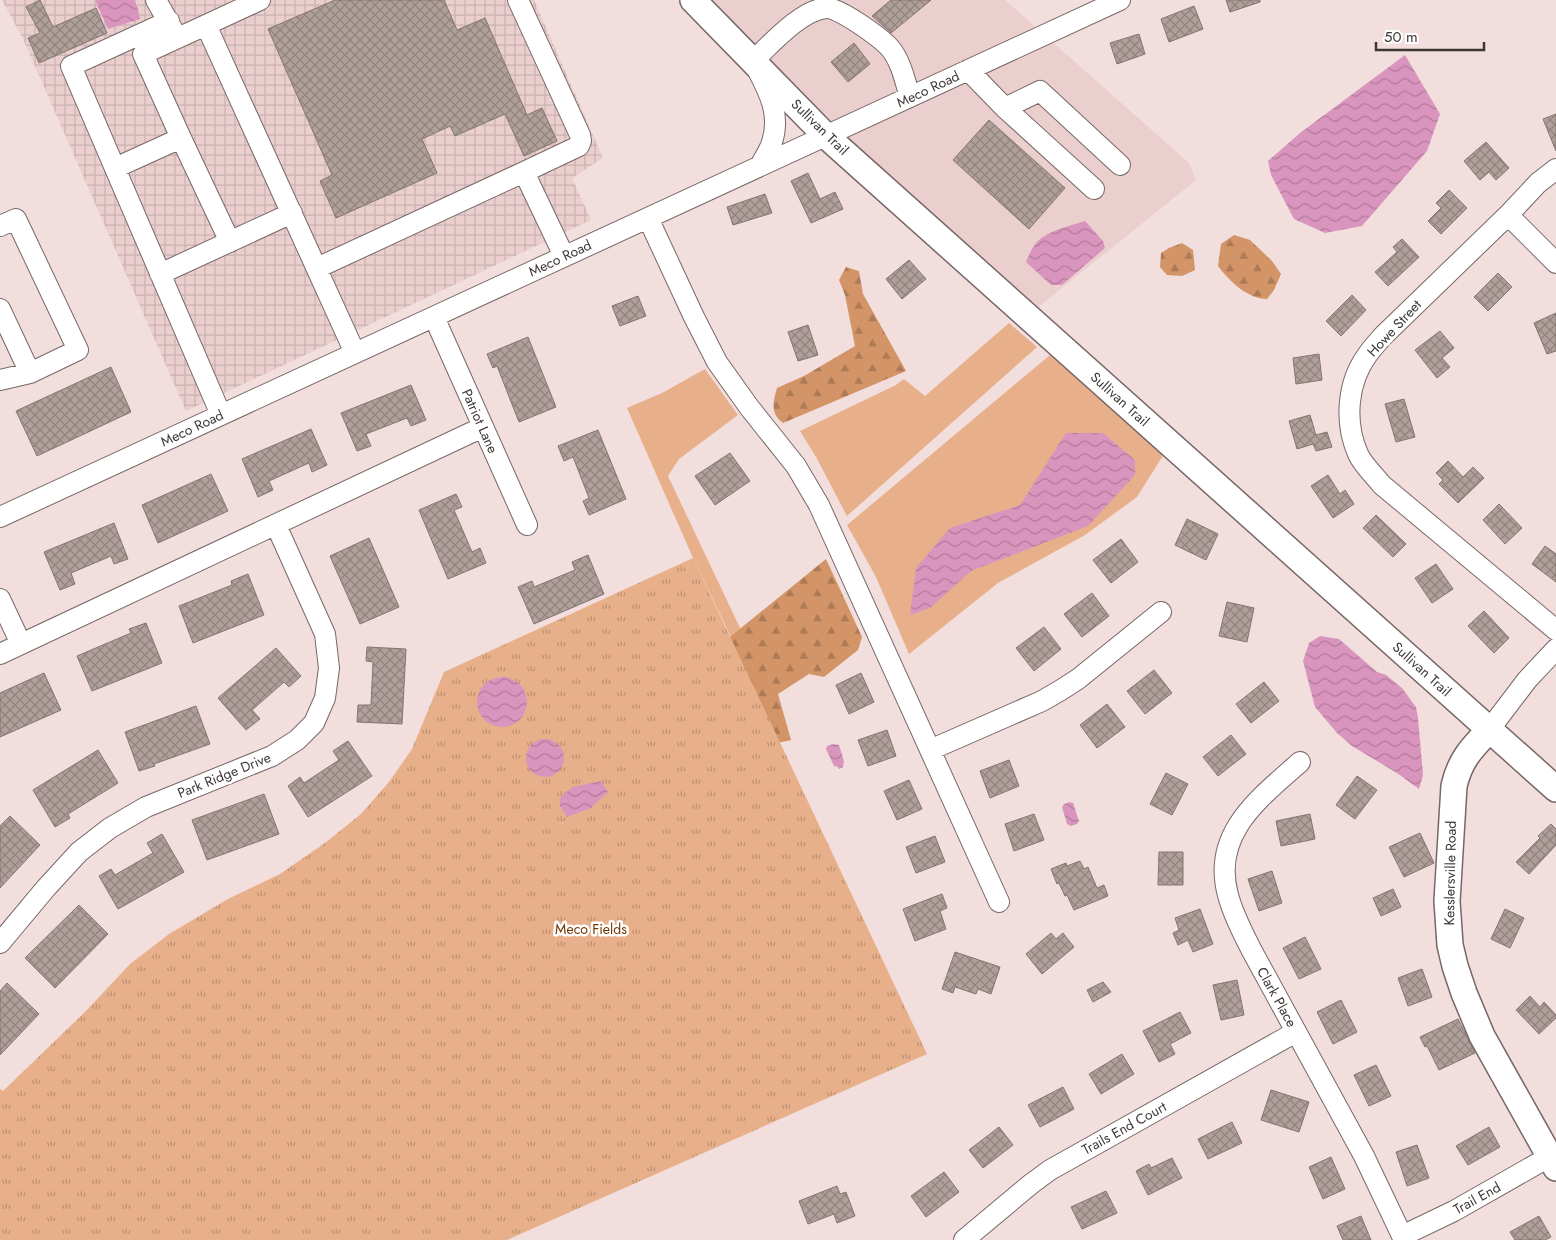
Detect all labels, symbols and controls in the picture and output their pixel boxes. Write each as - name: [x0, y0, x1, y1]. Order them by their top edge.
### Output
- scale bar: [1376, 20, 1484, 52]
- text: 50 m: [1384, 26, 1418, 48]
- street label: Meco Road: [893, 66, 963, 112]
- street label: Sullivan Trail: [787, 94, 853, 160]
- street label: Meco Road: [525, 235, 595, 281]
- street label: Howe Street: [1362, 295, 1426, 361]
- street label: Sullivan Trail: [1086, 367, 1154, 431]
- street label: Patriot Lane: [457, 386, 503, 456]
- street label: Meco Road: [157, 405, 227, 451]
- street label: Sullivan Trail: [1388, 637, 1456, 701]
- street label: Park Ridge Drive: [174, 747, 274, 803]
- street label: Kesslersville Road: [1439, 821, 1461, 925]
- park label: Meco Fields: [555, 919, 627, 939]
- street label: Clark Place: [1252, 963, 1302, 1031]
- street label: Trails End Court: [1078, 1096, 1170, 1159]
- street label: Trail End: [1450, 1177, 1504, 1219]

